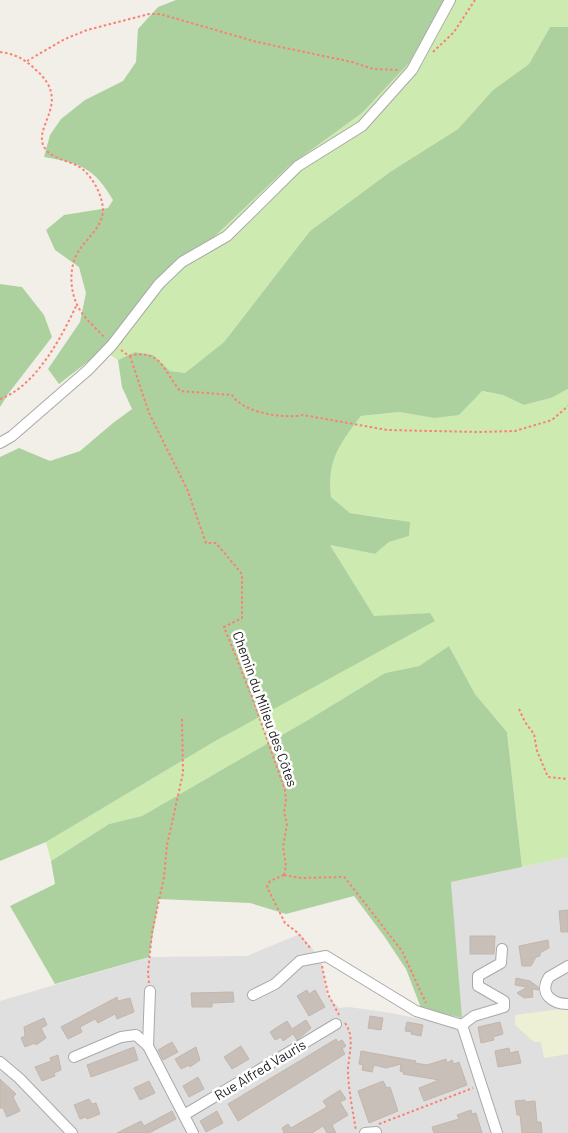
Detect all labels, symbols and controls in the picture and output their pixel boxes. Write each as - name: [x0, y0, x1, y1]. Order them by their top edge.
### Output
- street label: Chemin du Milieu des Côtes: [229, 629, 302, 789]
- street label: Rue Alfred Vauris: [211, 1035, 309, 1104]

